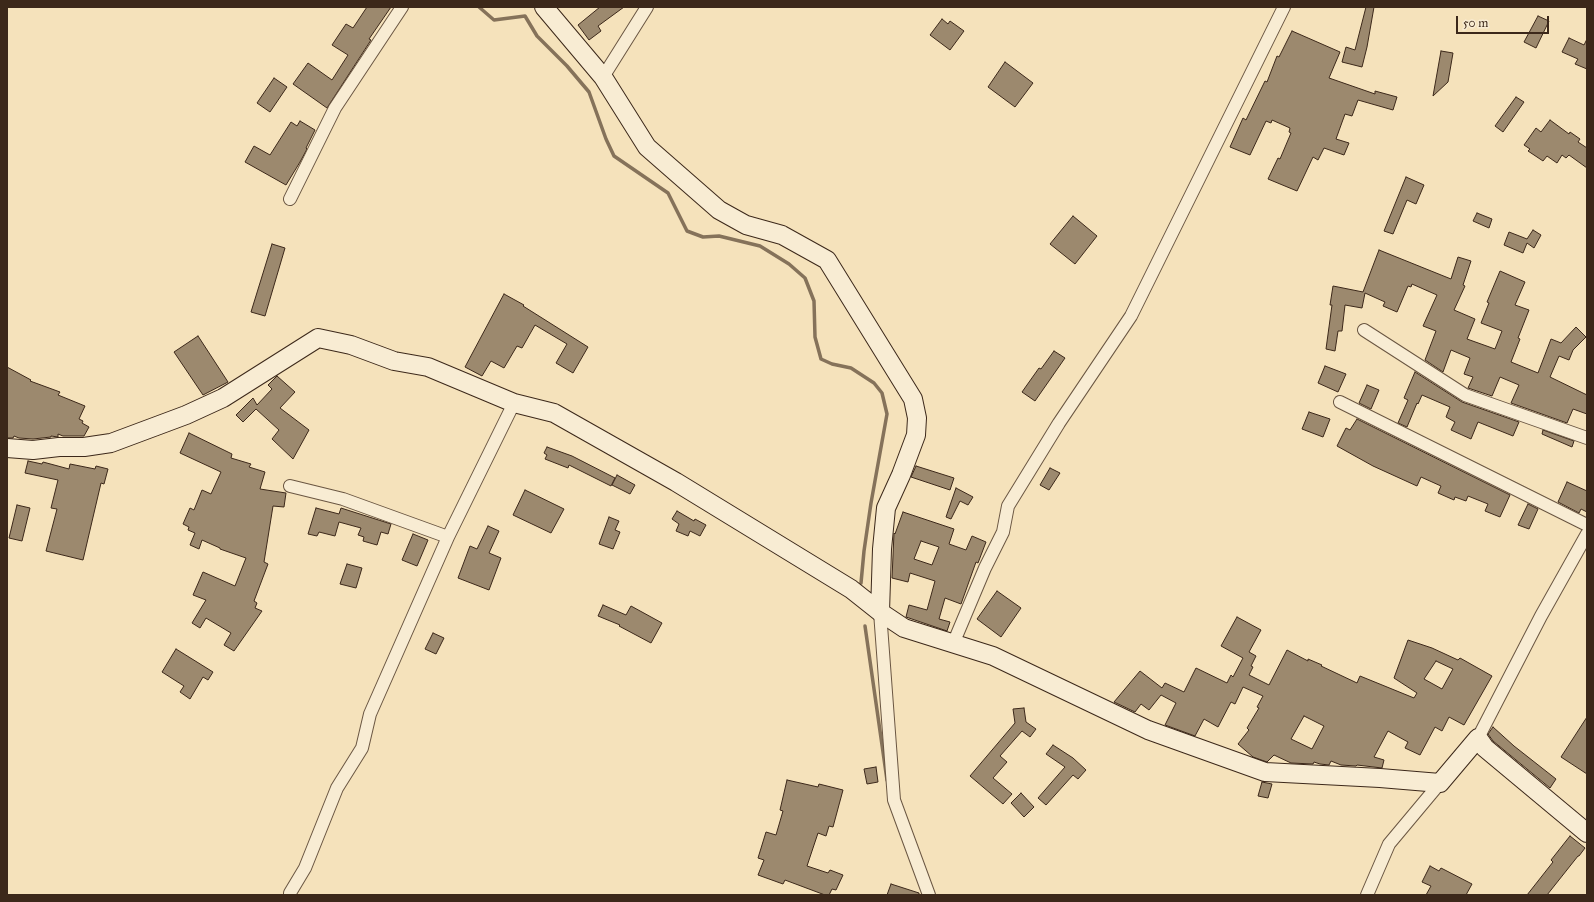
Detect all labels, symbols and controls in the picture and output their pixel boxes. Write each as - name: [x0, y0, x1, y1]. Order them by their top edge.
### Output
- scale bar: [1458, 8, 1551, 34]
- text: 50 m: [1463, 16, 1488, 30]

